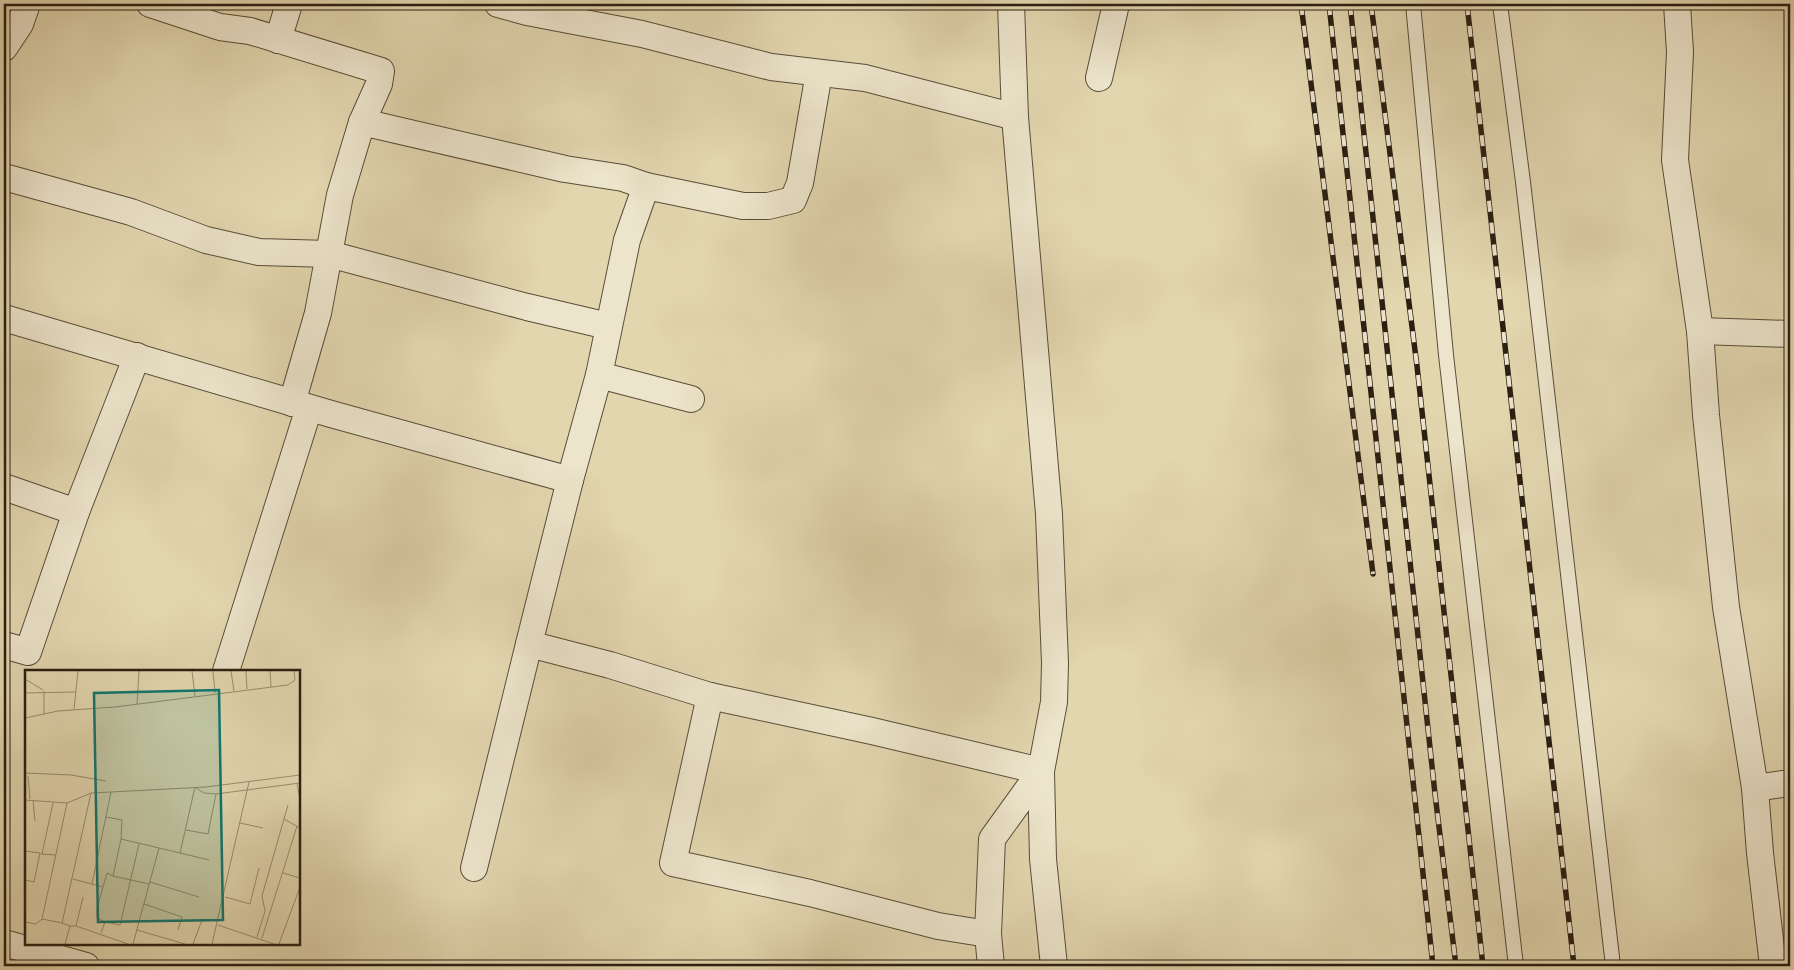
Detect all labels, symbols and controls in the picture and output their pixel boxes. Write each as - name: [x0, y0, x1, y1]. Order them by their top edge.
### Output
- inset map: [25, 670, 300, 945]

